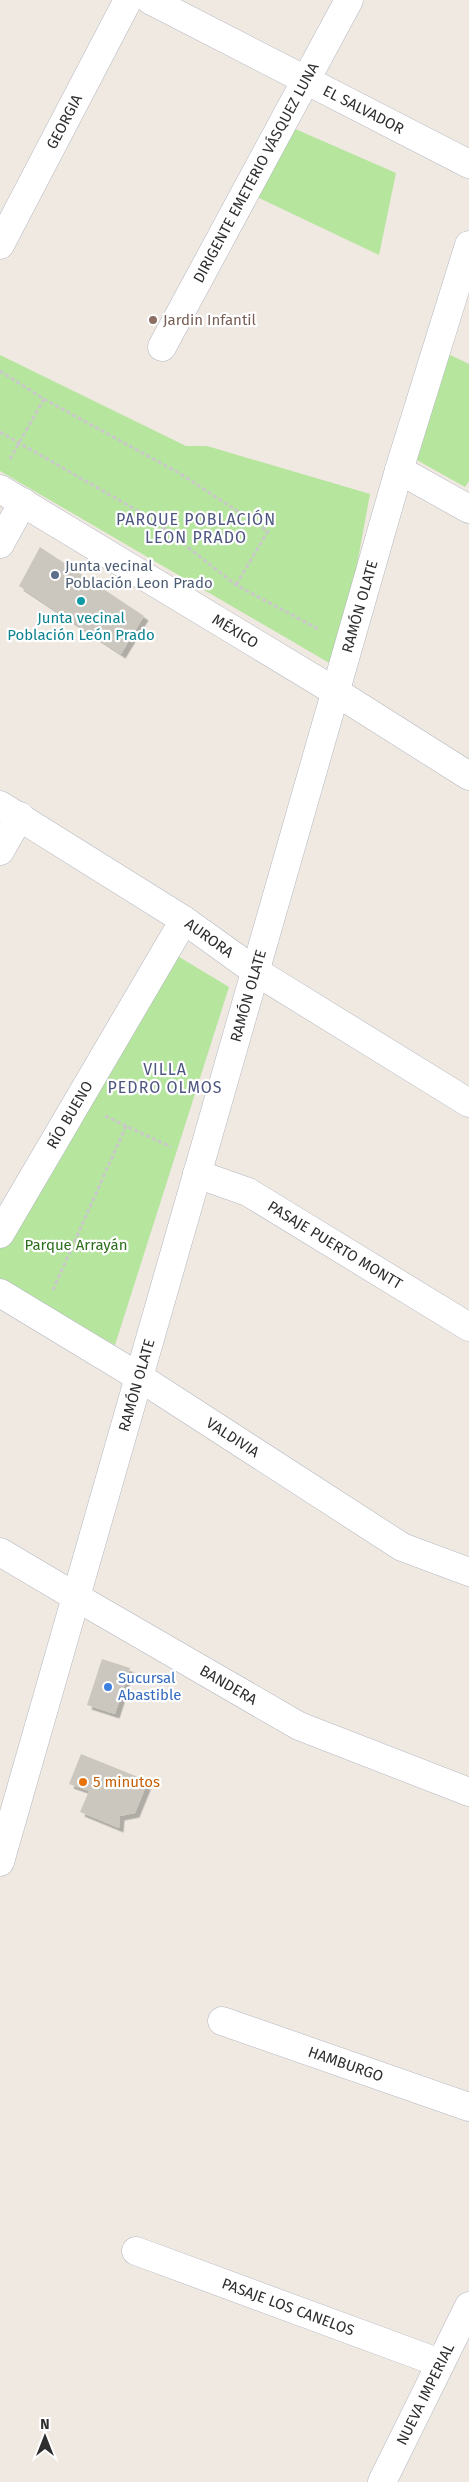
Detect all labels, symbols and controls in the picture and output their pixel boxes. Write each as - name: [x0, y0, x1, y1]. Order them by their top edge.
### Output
- street label: DIRIGENTE EMETERIO VÁSQUEZ LUNA: [189, 59, 323, 286]
- street label: EL SALVADOR: [320, 82, 407, 138]
- street label: GEORGIA: [43, 91, 86, 152]
- place label: Jardin Infantil: [163, 311, 257, 329]
- marker: Jardin Infantil: [147, 314, 159, 326]
- district label: PARQUE POBLACIÓN LEON PRADO: [116, 509, 276, 547]
- place label: Junta vecinal Población Leon Prado: [65, 557, 213, 592]
- street label: RAMÓN OLATE: [338, 558, 382, 655]
- marker: Junta vecinal Población Leon Prado: [49, 569, 61, 581]
- marker: Junta vecinal Población León Prado: [75, 595, 87, 607]
- place label: Junta vecinal Población León Prado: [7, 609, 155, 644]
- street label: MÉXICO: [209, 610, 262, 652]
- street label: AURORA: [181, 915, 237, 962]
- street label: RAMÓN OLATE: [226, 948, 270, 1044]
- district label: VILLA PEDRO OLMOS: [108, 1060, 222, 1097]
- street label: RÍO BUENO: [43, 1078, 97, 1152]
- street label: PASAJE PUERTO MONTT: [264, 1197, 406, 1293]
- park label: Parque Arrayán: [25, 1236, 127, 1254]
- street label: RAMÓN OLATE: [115, 1337, 158, 1434]
- street label: VALDIVIA: [203, 1414, 263, 1462]
- street label: BANDERA: [196, 1661, 261, 1709]
- place label: Sucursal Abastible: [118, 1669, 181, 1704]
- marker: Sucursal Abastible: [102, 1681, 114, 1693]
- place label: 5 minutos: [93, 1773, 160, 1791]
- marker: 5 minutos: [77, 1776, 89, 1788]
- street label: HAMBURGO: [306, 2043, 386, 2085]
- street label: PASAJE LOS CANELOS: [219, 2274, 357, 2340]
- street label: NUEVA IMPERIAL: [393, 2340, 458, 2448]
- north arrow: [20, 2412, 70, 2462]
- text: N: [40, 2416, 50, 2433]

